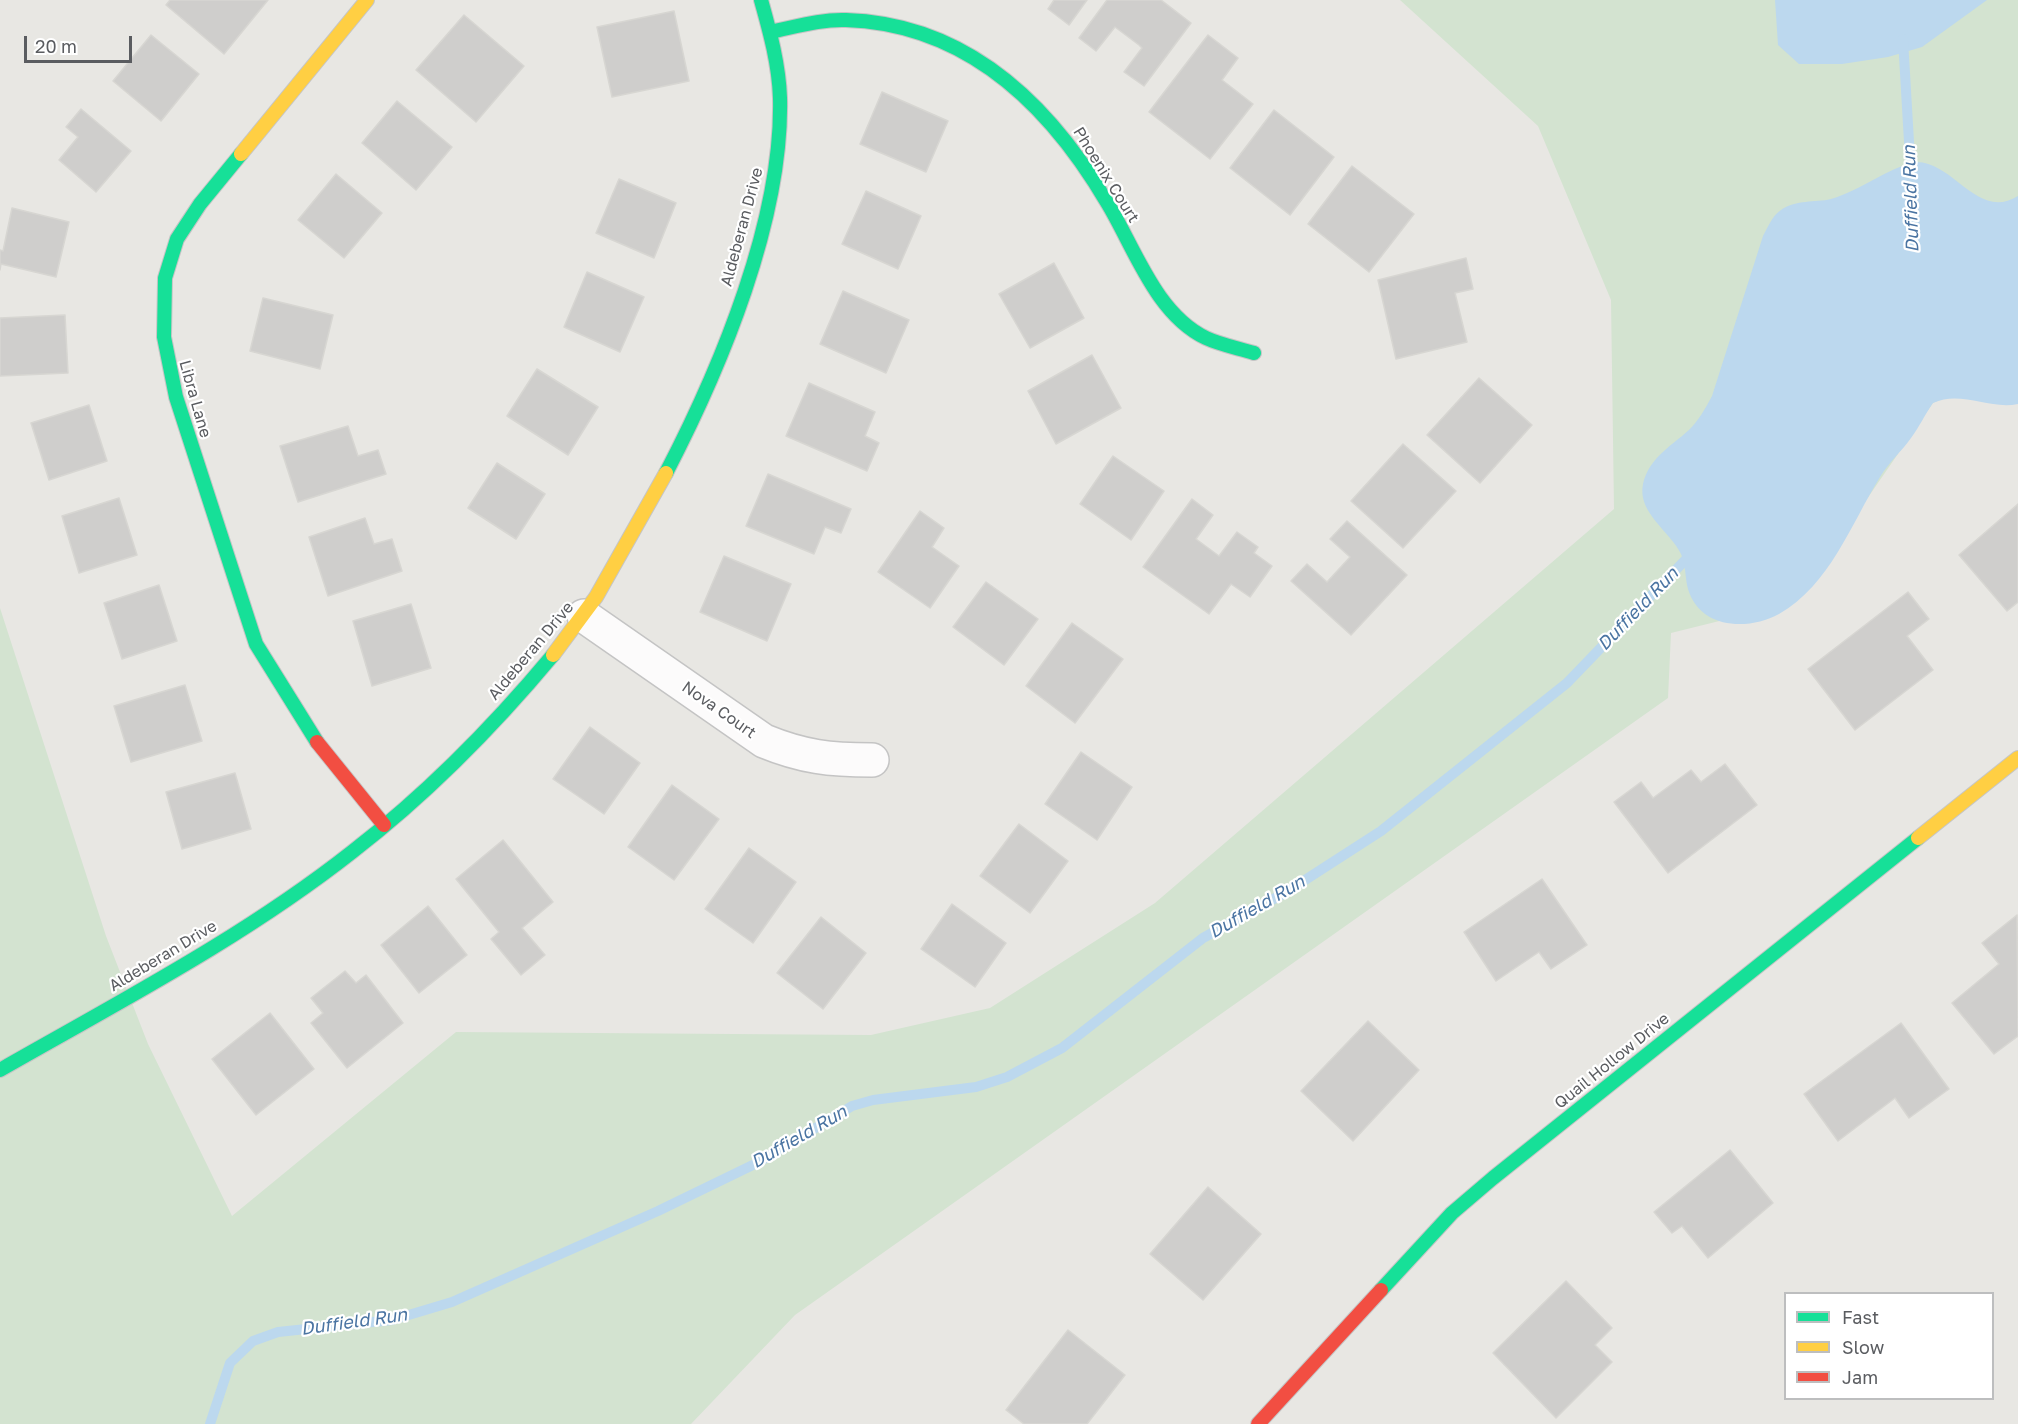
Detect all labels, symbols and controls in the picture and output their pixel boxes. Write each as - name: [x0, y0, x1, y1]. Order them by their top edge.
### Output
- scale bar: [27, 24, 135, 62]
- text: 20 m: [35, 35, 77, 57]
- street label: Phoenix Court: [1069, 124, 1143, 226]
- water label: Duffield Run: [1898, 145, 1924, 253]
- street label: Aldeberan Drive: [717, 165, 767, 289]
- street label: Libra Lane: [175, 358, 215, 440]
- water label: Duffield Run: [1593, 563, 1683, 655]
- street label: Aldeberan Drive: [484, 598, 578, 704]
- street label: Nova Court: [678, 677, 760, 743]
- water label: Duffield Run: [1205, 871, 1309, 943]
- street label: Aldeberan Drive: [106, 916, 220, 996]
- street label: Quail Hollow Drive: [1551, 1009, 1673, 1113]
- water label: Duffield Run: [747, 1101, 851, 1173]
- legend: [1784, 1292, 1994, 1400]
- water label: Duffield Run: [299, 1304, 409, 1340]
- text: Fast: [1842, 1306, 1879, 1328]
- text: Slow: [1842, 1336, 1884, 1358]
- text: Jam: [1842, 1366, 1878, 1388]

